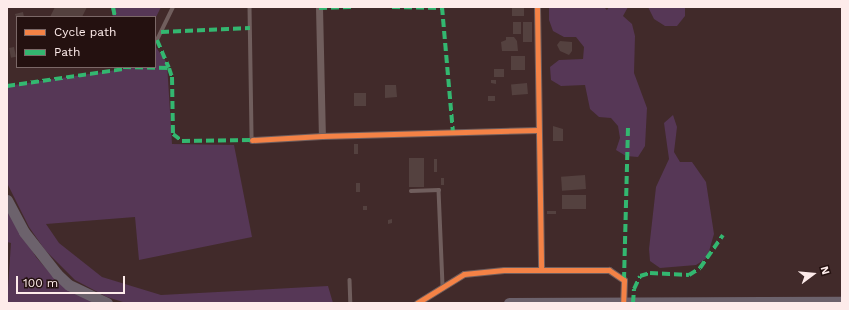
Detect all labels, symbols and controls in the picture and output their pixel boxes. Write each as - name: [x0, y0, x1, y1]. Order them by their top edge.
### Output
- legend: [16, 16, 156, 68]
- text: Cycle path: [54, 25, 116, 39]
- text: Path: [54, 45, 80, 59]
- north arrow: [793, 254, 833, 294]
- text: N: [818, 265, 832, 276]
- scale bar: [18, 268, 127, 294]
- text: 100 m: [23, 276, 58, 290]

